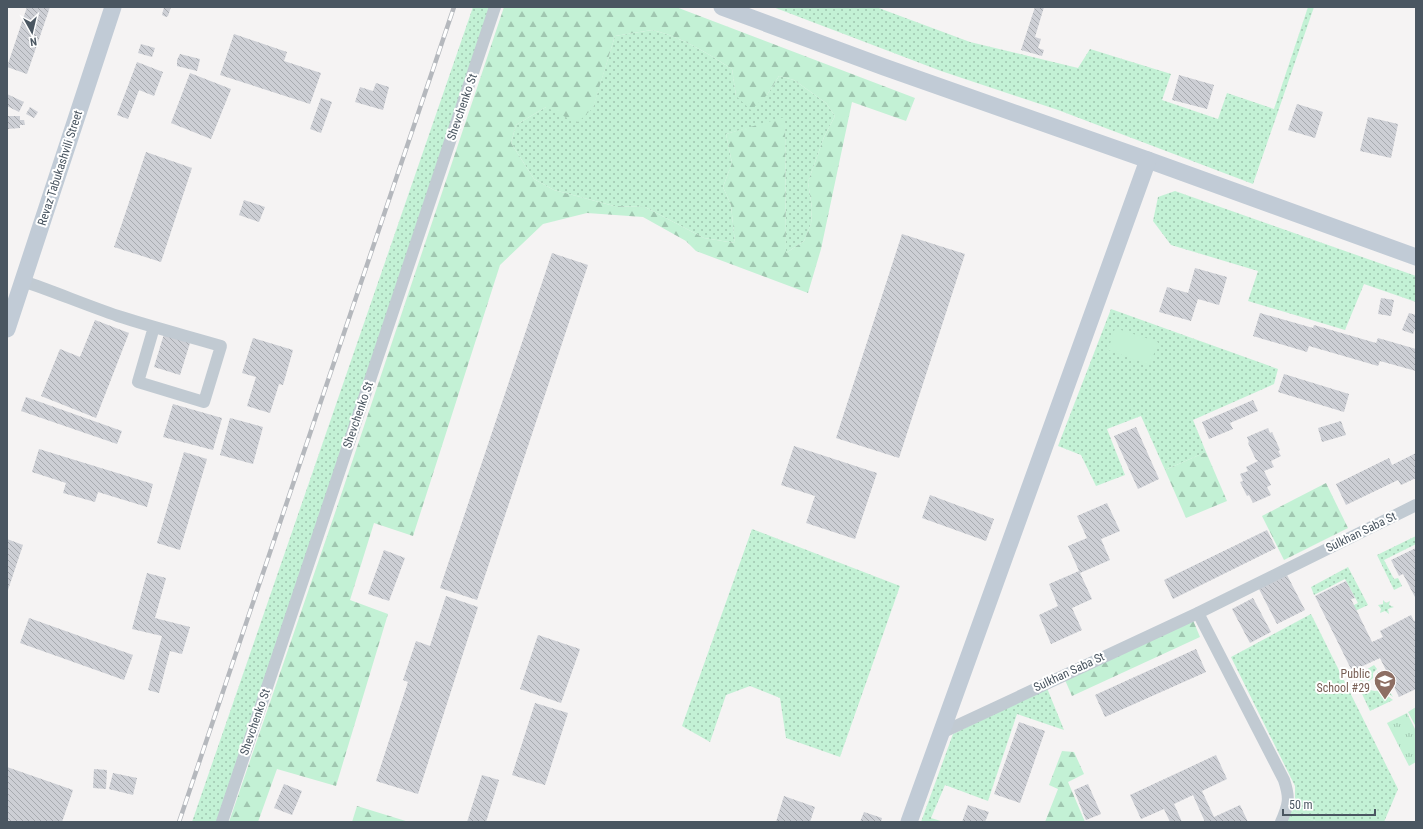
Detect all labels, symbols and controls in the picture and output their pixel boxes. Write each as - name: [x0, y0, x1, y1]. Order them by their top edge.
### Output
- north arrow: [12, 12, 52, 52]
- text: N: [29, 35, 38, 48]
- street label: Shevchenko St: [444, 72, 480, 142]
- street label: Revaz Tabukashvili Street: [35, 108, 85, 227]
- street label: Shevchenko St: [340, 380, 376, 450]
- street label: Sulkhan Saba St: [1324, 509, 1399, 555]
- street label: Sulkhan Saba St: [1031, 649, 1107, 695]
- place label: Public School #29: [1316, 667, 1370, 695]
- school or university icon: Public School #29: [1372, 668, 1398, 701]
- street label: Shevchenko St: [237, 687, 273, 757]
- scale bar: [1283, 791, 1375, 817]
- text: 50 m: [1289, 798, 1313, 812]

